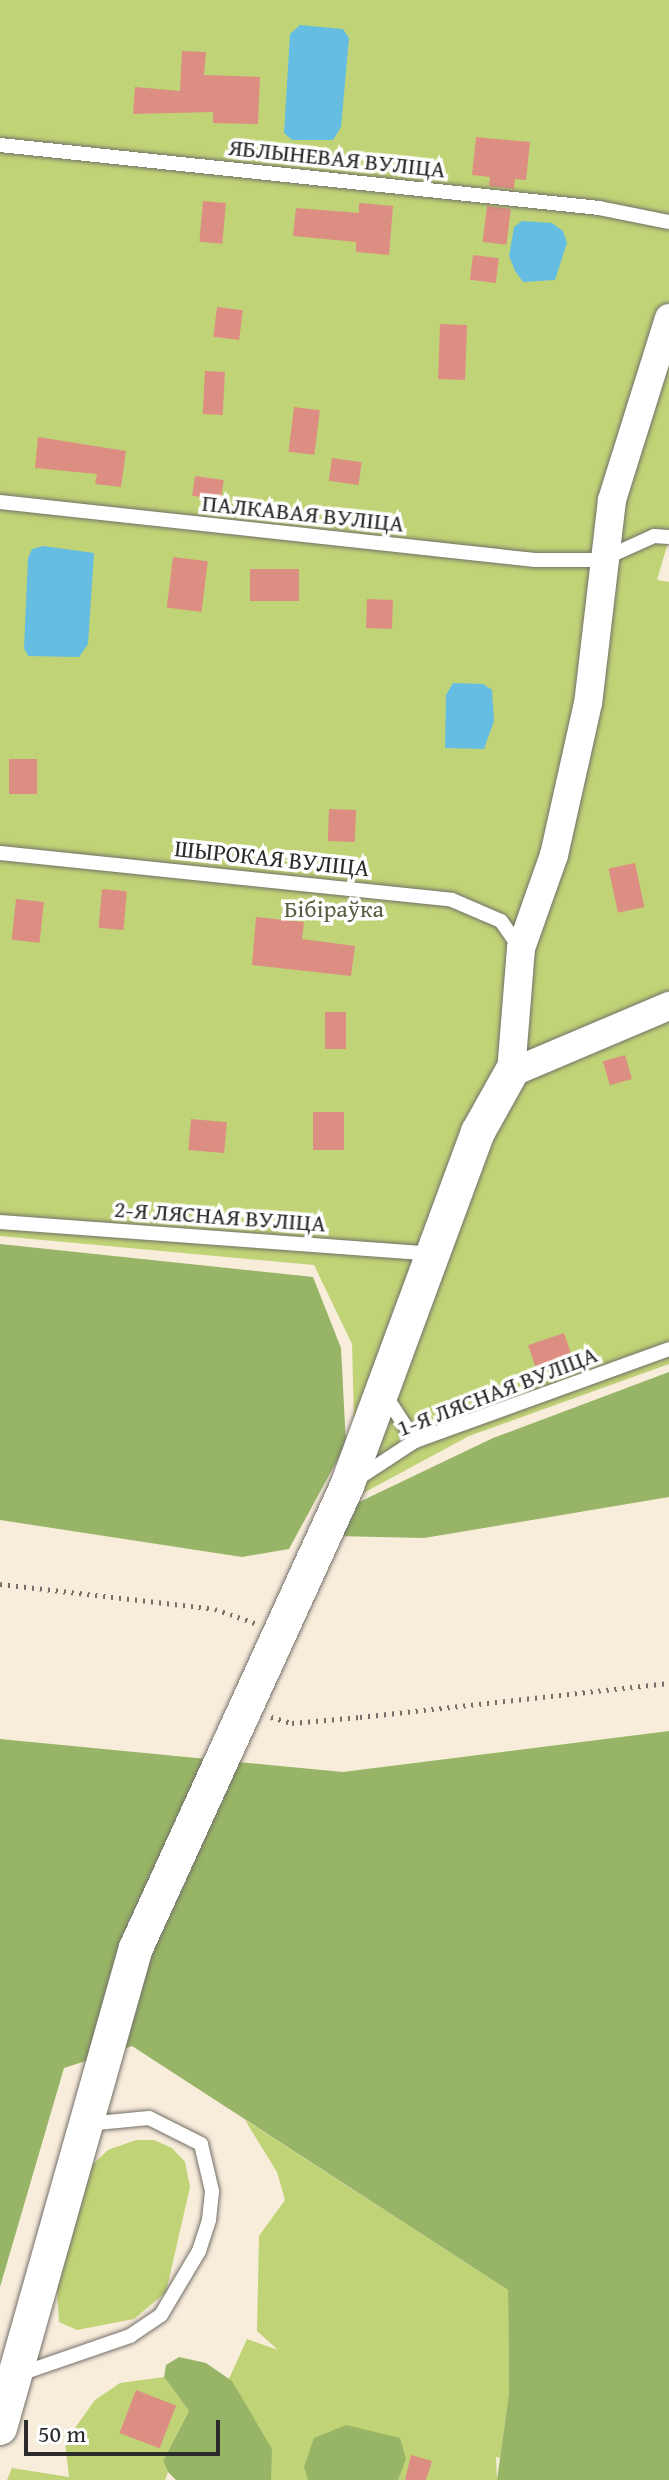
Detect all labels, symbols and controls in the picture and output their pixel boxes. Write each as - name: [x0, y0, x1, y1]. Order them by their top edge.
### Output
- street label: ЯБЛЫНЕВАЯ ВУЛІЦА: [227, 132, 447, 184]
- street label: ПАЛКАВАЯ ВУЛІЦА: [201, 488, 405, 538]
- street label: ШЫРОКАЯ ВУЛІЦА: [173, 833, 371, 883]
- park label: Бібіраўка: [284, 895, 384, 923]
- street label: 2-Я ЛЯСНАЯ ВУЛІЦА: [113, 1194, 327, 1238]
- street label: 1-Я ЛЯСНАЯ ВУЛІЦА: [393, 1340, 601, 1442]
- scale bar: [28, 2404, 224, 2454]
- text: 50 m: [38, 2416, 86, 2451]

